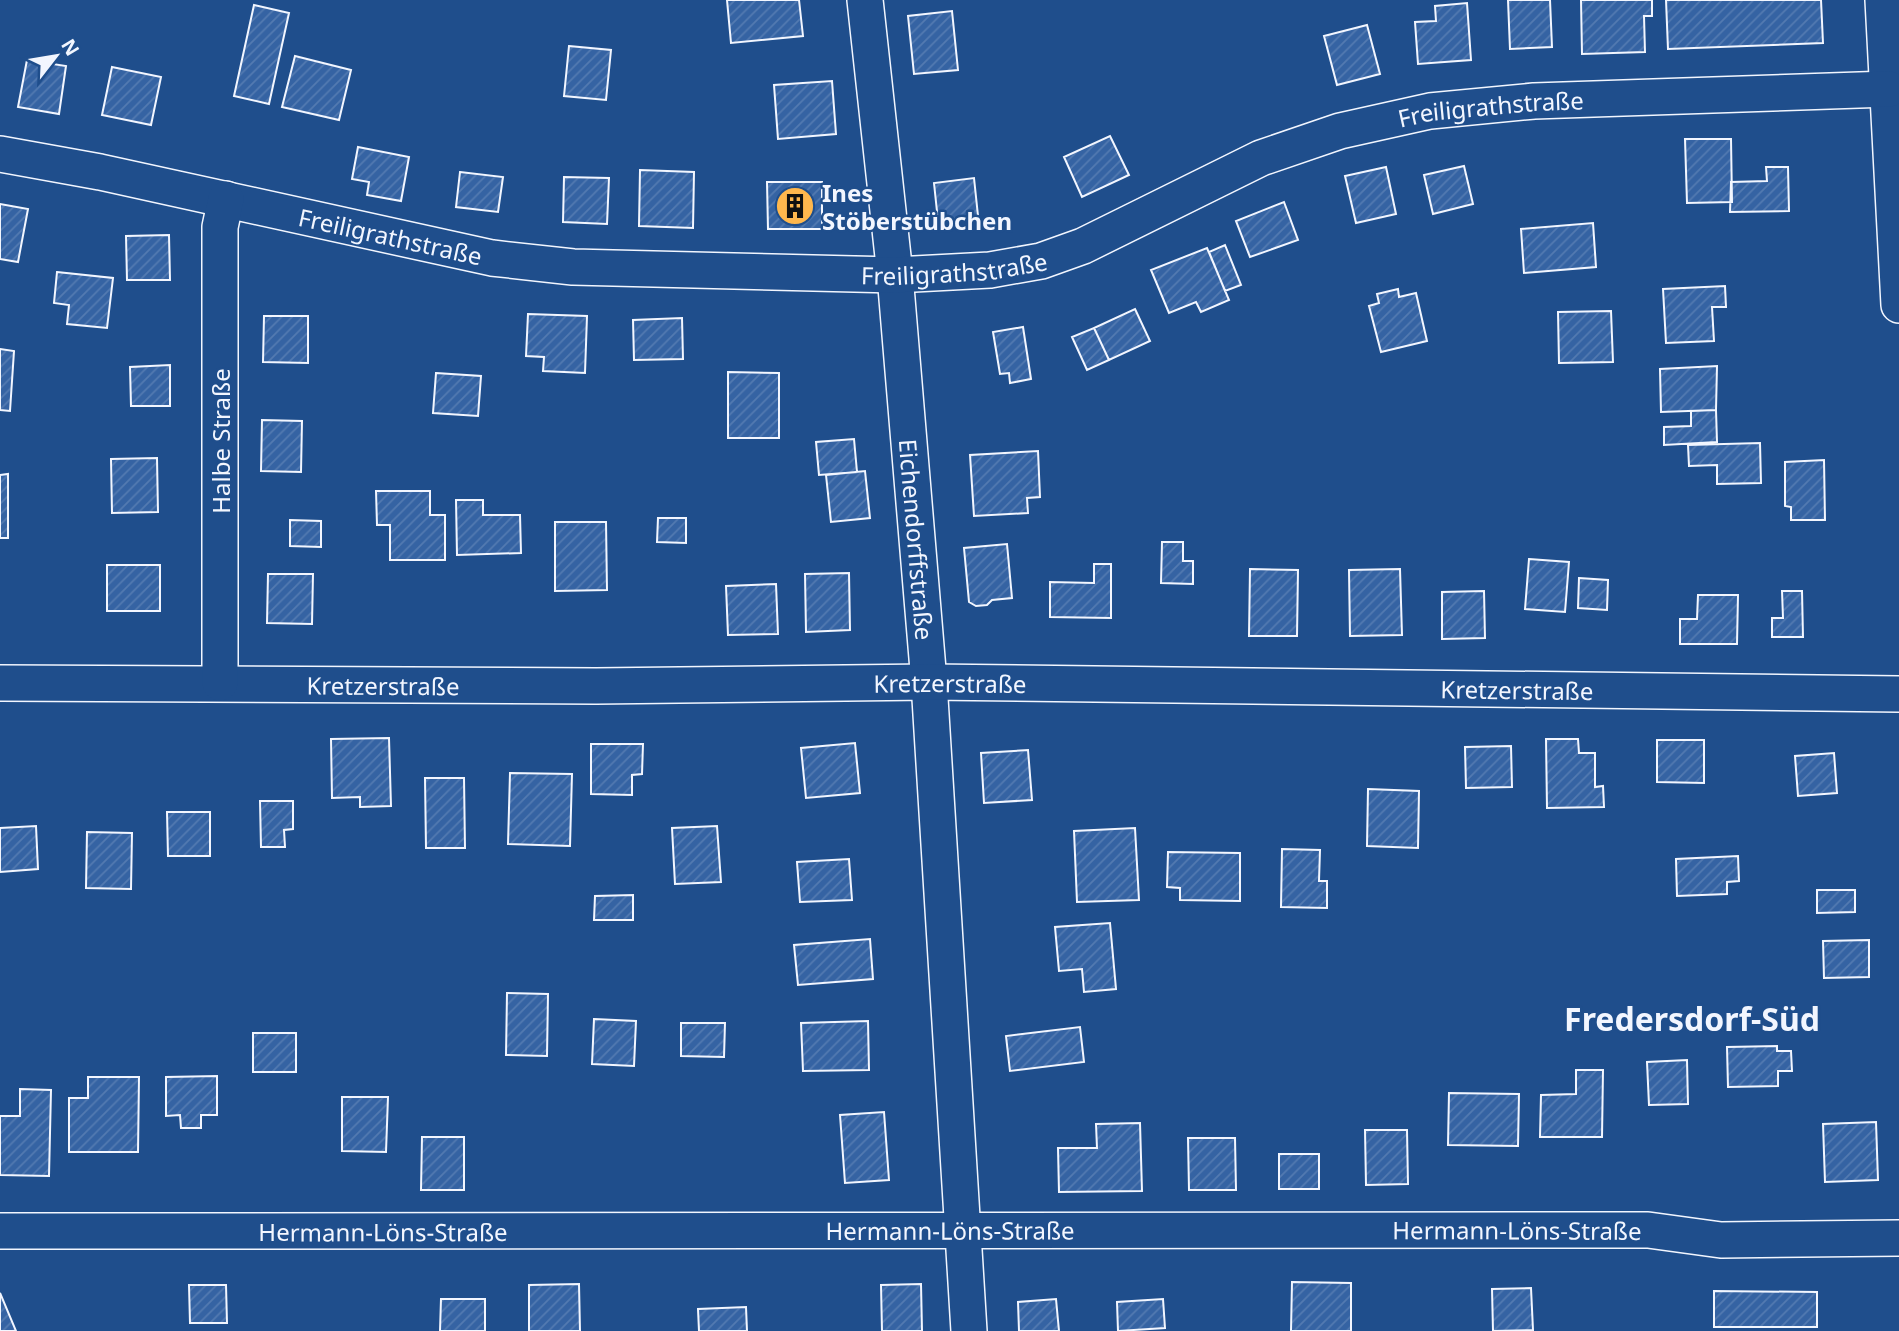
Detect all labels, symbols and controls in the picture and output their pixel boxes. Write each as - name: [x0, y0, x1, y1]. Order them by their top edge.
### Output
- north arrow: [21, 21, 91, 91]
- text: N: [55, 34, 86, 61]
- street label: Freiligrathstraße: [1394, 83, 1584, 134]
- place label: Ines Stöberstübchen: [822, 176, 1012, 237]
- building icon: Ines Stöberstübchen: [774, 185, 816, 227]
- street label: Freiligrathstraße: [296, 200, 485, 272]
- street label: Freiligrathstraße: [861, 244, 1050, 292]
- street label: Halbe Straße: [204, 368, 237, 514]
- street label: Eichendorffstraße: [892, 438, 942, 641]
- street label: Kretzerstraße: [873, 665, 1027, 700]
- street label: Kretzerstraße: [306, 668, 460, 702]
- street label: Kretzerstraße: [1440, 672, 1594, 707]
- district label: Fredersdorf-Süd: [1564, 997, 1820, 1040]
- street label: Hermann-Löns-Straße: [825, 1213, 1075, 1247]
- street label: Hermann-Löns-Straße: [1392, 1213, 1642, 1246]
- street label: Hermann-Löns-Straße: [258, 1215, 508, 1248]

